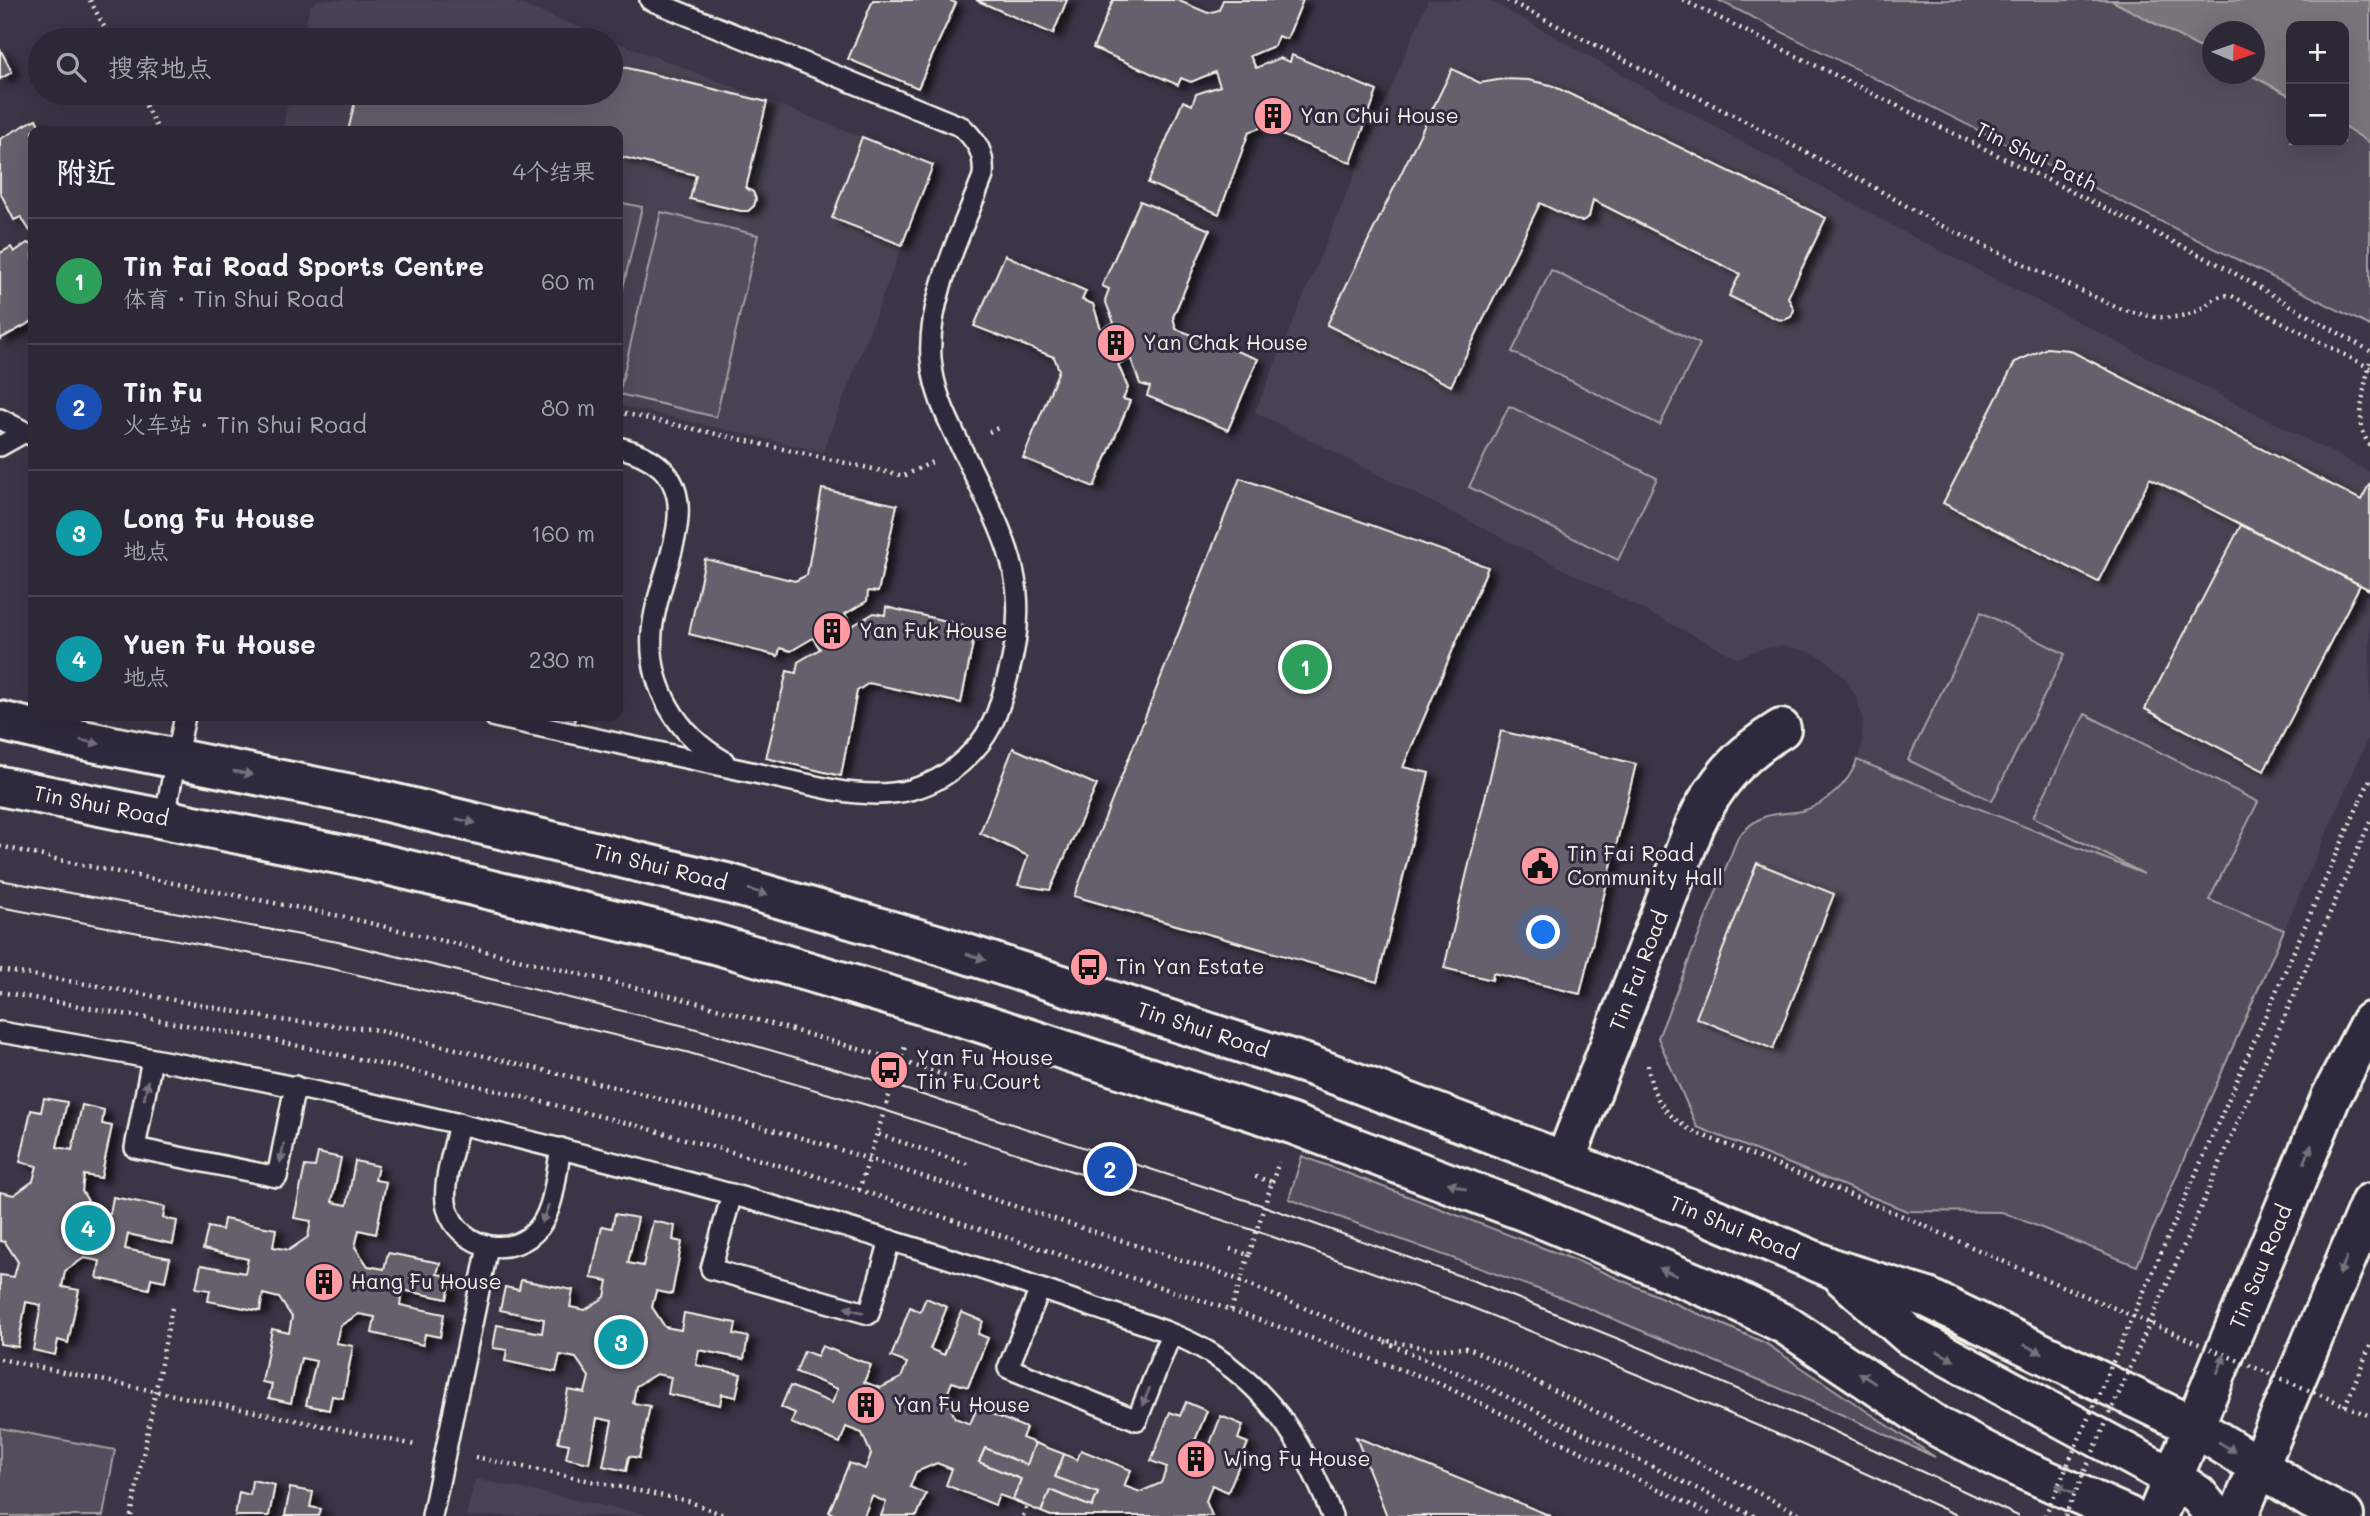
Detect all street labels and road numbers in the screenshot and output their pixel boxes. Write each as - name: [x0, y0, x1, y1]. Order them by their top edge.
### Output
- street label: Tin Shui Path: [1972, 115, 2102, 197]
- street label: Tin Shui Road: [31, 778, 171, 831]
- street label: Tin Shui Road: [591, 836, 730, 895]
- street label: Tin Fai Road: [1602, 906, 1673, 1034]
- street label: Tin Shui Road: [1134, 995, 1273, 1063]
- street label: Tin Shui Road: [1666, 1188, 1803, 1265]
- street label: Tin Sau Road: [2222, 1200, 2297, 1333]

